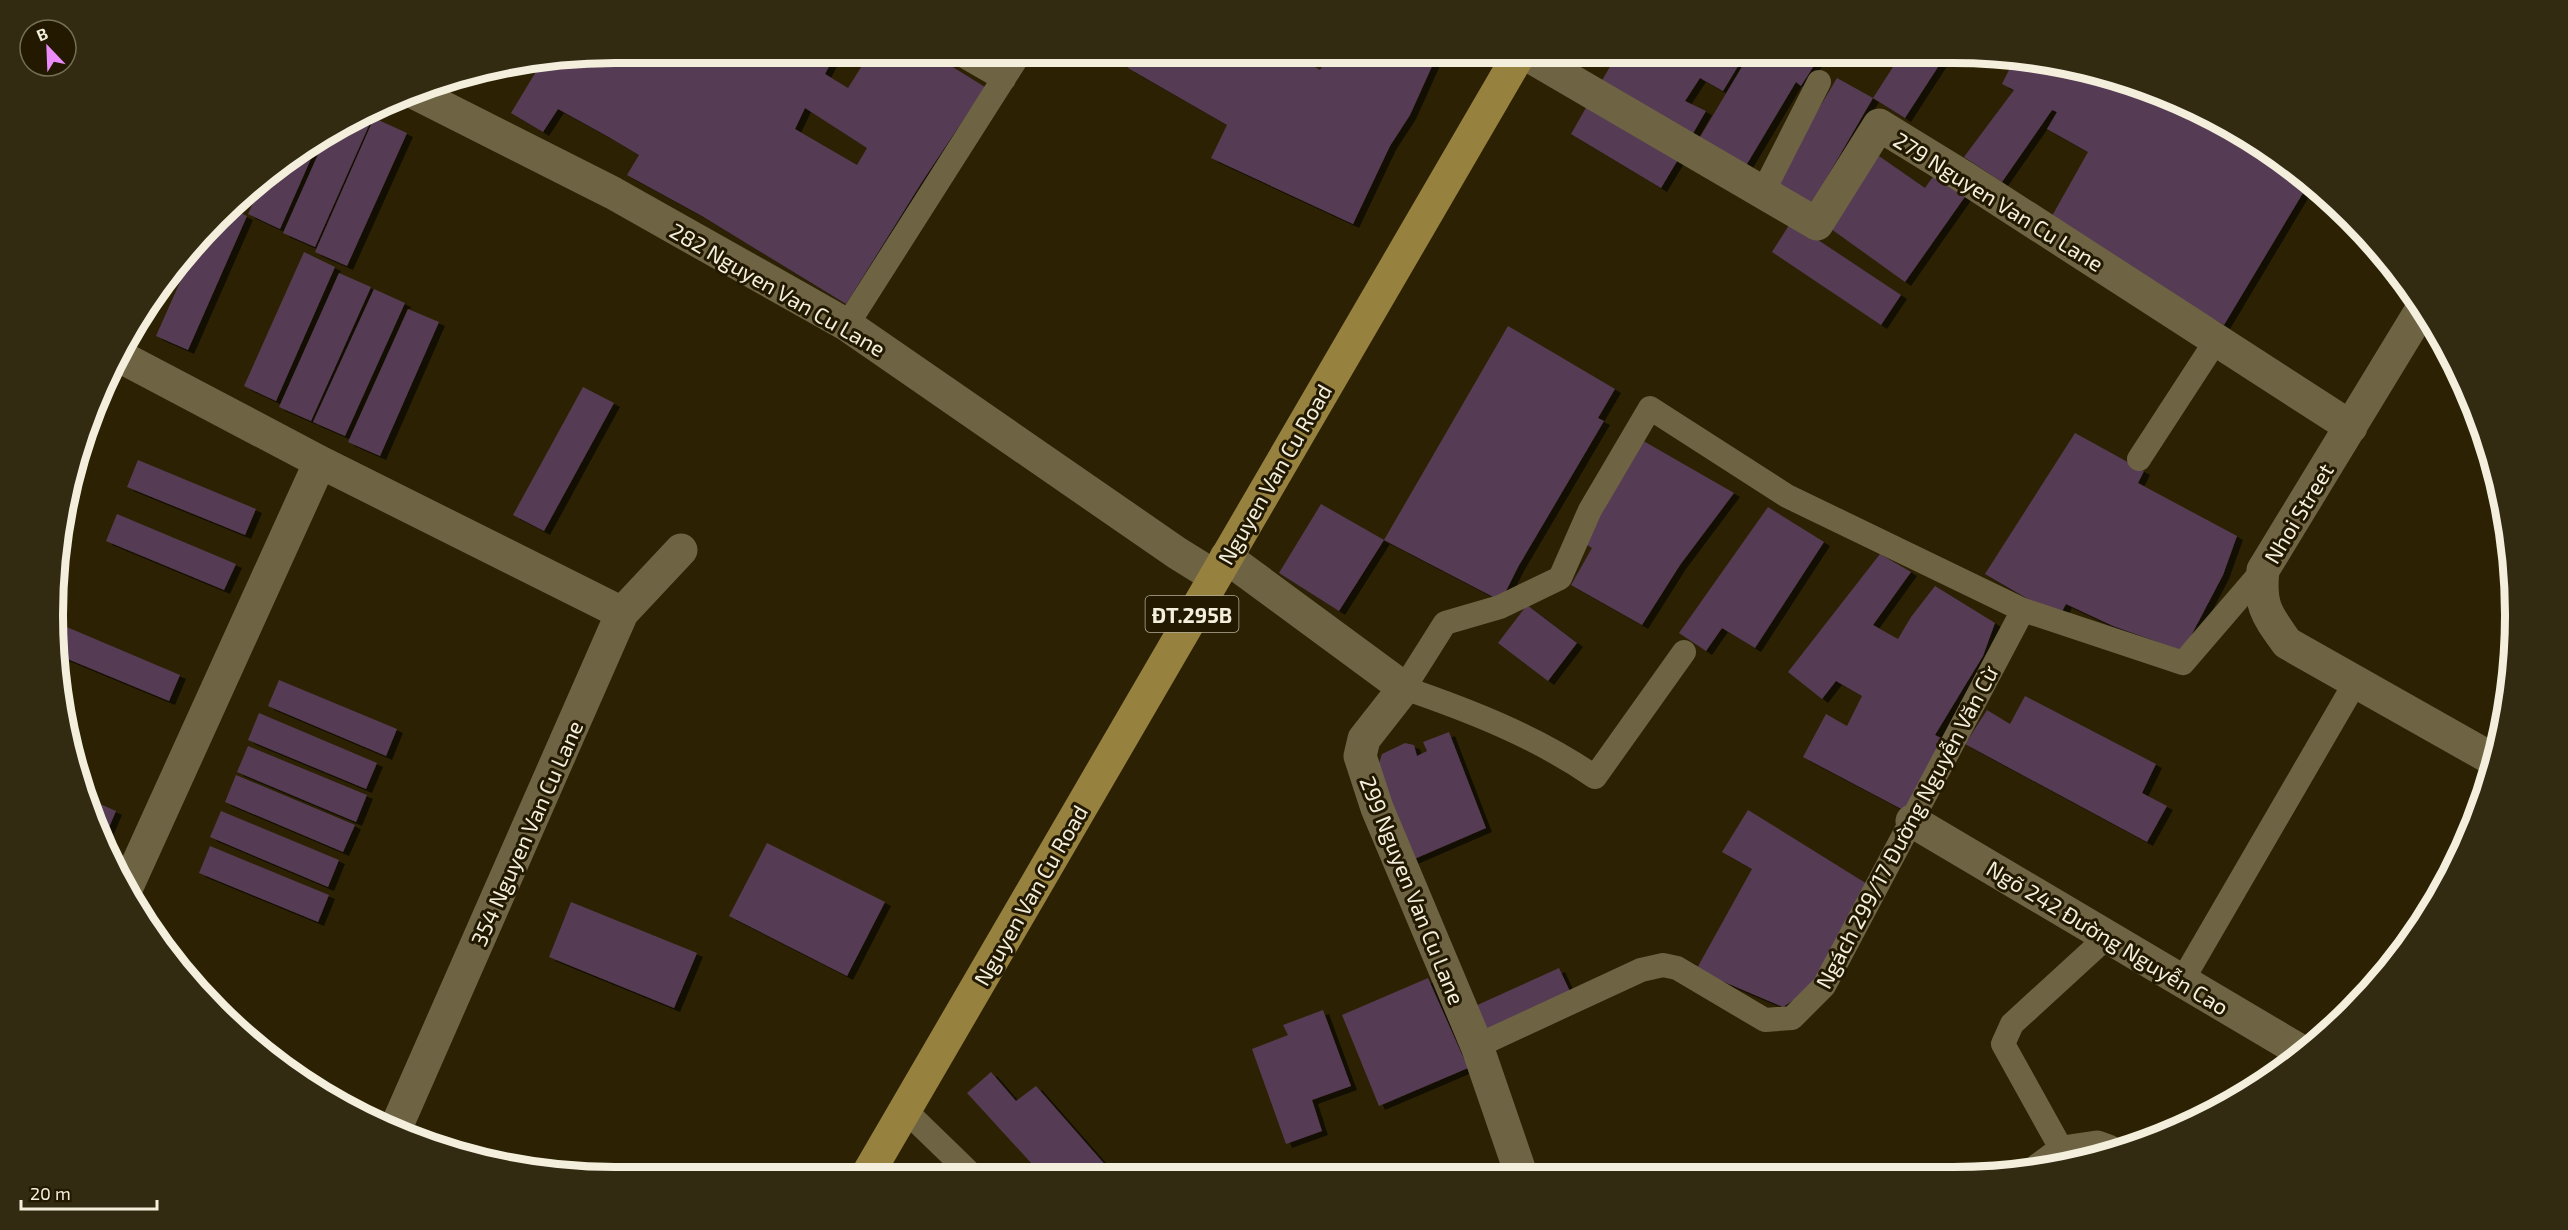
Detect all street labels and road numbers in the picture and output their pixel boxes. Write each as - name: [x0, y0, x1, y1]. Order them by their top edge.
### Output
- street label: 279 Nguyen Van Cu Lane: [1889, 126, 2109, 276]
- street label: 282 Nguyen Van Cu Lane: [666, 217, 890, 361]
- street label: Nguyen Van Cu Road: [1212, 379, 1336, 569]
- street label: Nhoi Street: [2258, 458, 2338, 568]
- road number: ĐT.295B: [1146, 596, 1238, 632]
- street label: Ngách 299/17 Đường Nguyễn Văn Cừ: [1810, 660, 2003, 993]
- street label: 354 Nguyen Van Cu Lane: [465, 716, 587, 950]
- street label: 299 Nguyen Van Cu Lane: [1355, 772, 1471, 1008]
- street label: Nguyen Van Cu Road: [968, 800, 1092, 990]
- street label: Ngõ 242 Đường Nguyễn Cao: [1982, 854, 2234, 1020]

